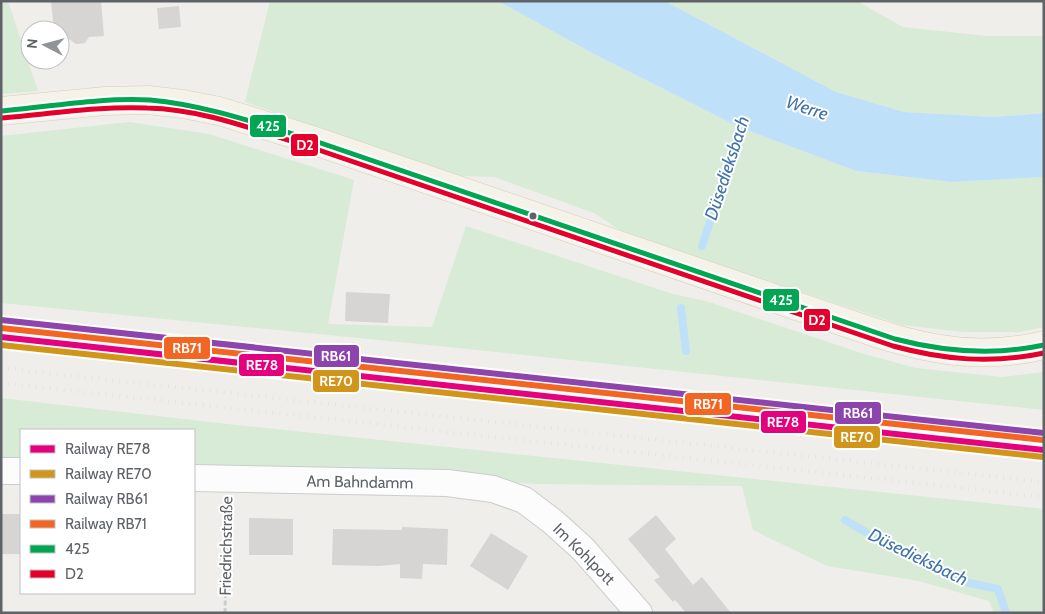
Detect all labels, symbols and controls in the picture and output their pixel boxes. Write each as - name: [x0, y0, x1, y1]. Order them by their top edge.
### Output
- north arrow: [20, 20, 70, 70]
- text: N: [23, 38, 42, 50]
- water label: Werre: [783, 91, 831, 125]
- water label: Düsedieksbach: [700, 113, 754, 223]
- line badge: 425: [249, 114, 287, 138]
- text: 425: [256, 117, 280, 135]
- line badge: D2: [290, 133, 319, 157]
- text: D2: [296, 136, 314, 154]
- unlabelled marker: [528, 211, 538, 221]
- line badge: 425: [762, 288, 800, 312]
- text: 425: [769, 291, 793, 309]
- line badge: D2: [803, 308, 831, 332]
- text: D2: [808, 311, 826, 329]
- line badge: RB71: [163, 336, 211, 360]
- text: RB71: [172, 339, 202, 357]
- line badge: RB61: [313, 344, 360, 368]
- text: RB61: [321, 347, 351, 365]
- line badge: RE78: [238, 353, 285, 377]
- text: RE78: [246, 356, 278, 374]
- line badge: RE70: [312, 369, 360, 393]
- text: RE70: [319, 372, 353, 390]
- line badge: RB71: [684, 392, 732, 416]
- text: RB71: [693, 395, 723, 413]
- line badge: RB61: [834, 401, 882, 425]
- text: RB61: [843, 404, 873, 422]
- line badge: RE78: [760, 410, 807, 434]
- text: RE78: [767, 413, 799, 431]
- line badge: RE70: [833, 425, 881, 449]
- text: RE70: [840, 428, 874, 446]
- legend: [20, 429, 195, 594]
- text: Railway RE78: [65, 440, 150, 458]
- text: Railway RE70: [65, 465, 152, 483]
- street label: Am Bahndamm: [306, 472, 414, 492]
- text: Railway RB61: [65, 490, 148, 508]
- street label: Friedrichstraße: [216, 496, 236, 596]
- text: Railway RB71: [65, 515, 147, 533]
- street label: Im Kohlpott: [549, 519, 619, 589]
- water label: Düsedieksbach: [865, 523, 971, 591]
- text: 425: [65, 540, 90, 558]
- text: D2: [65, 565, 84, 583]

